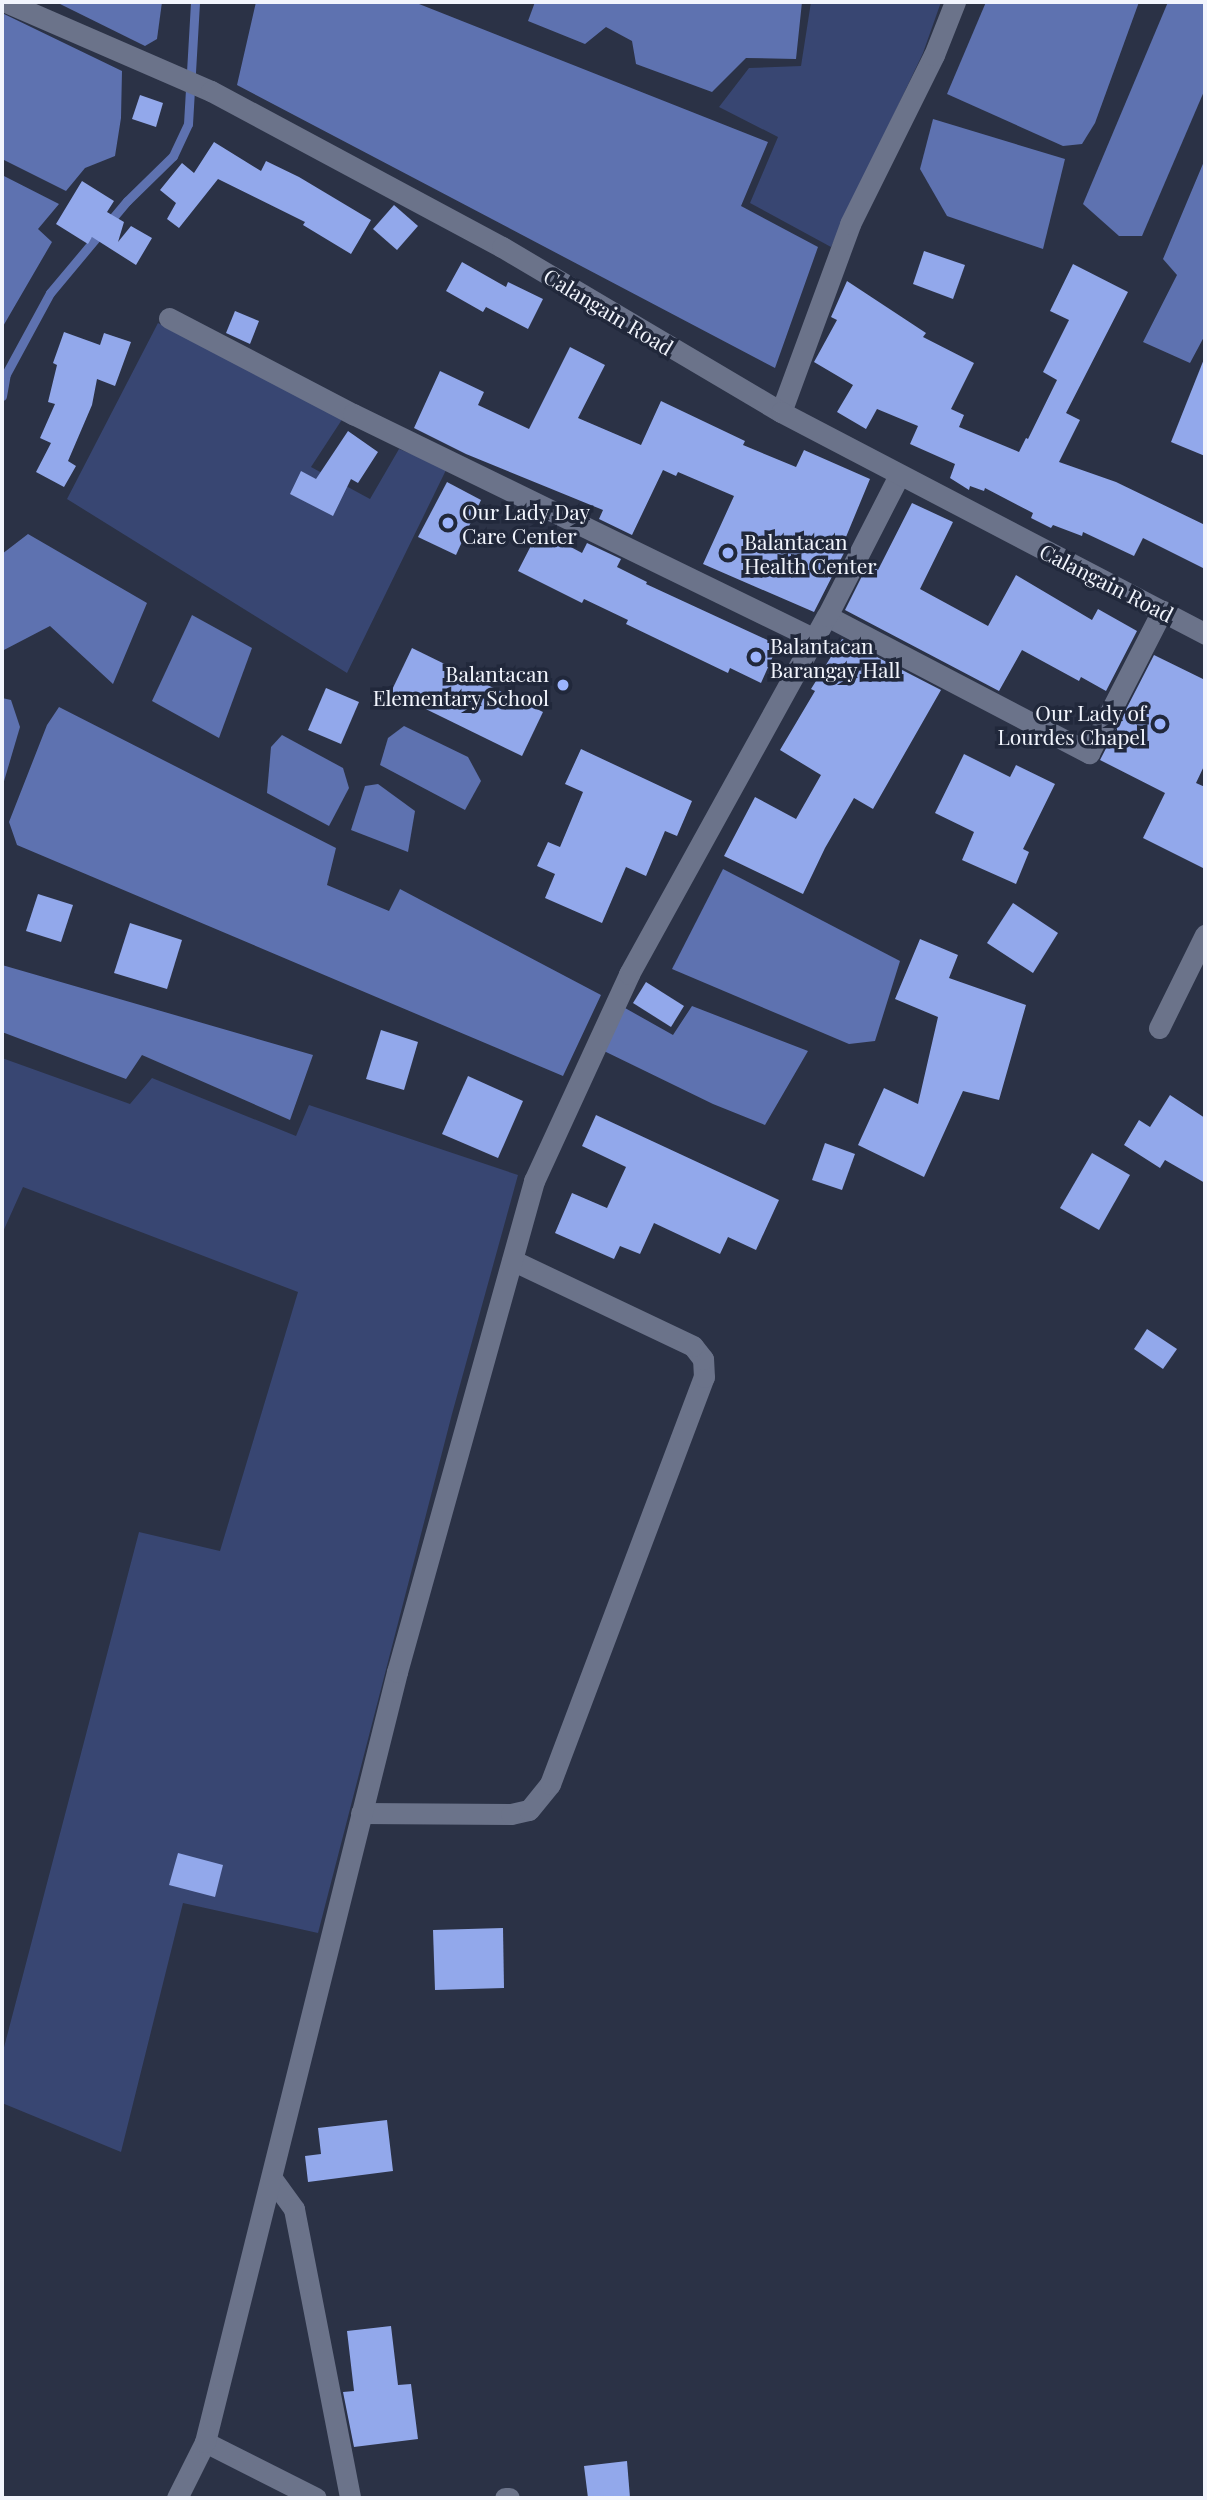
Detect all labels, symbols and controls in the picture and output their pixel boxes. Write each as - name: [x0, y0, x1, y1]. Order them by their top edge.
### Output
- street label: Calangain Road: [540, 262, 678, 360]
- place label: Our Lady Day Care Center: [462, 498, 591, 548]
- marker: Our Lady Day Care Center: [440, 515, 456, 531]
- place label: Balantacan Health Center: [744, 528, 877, 578]
- street label: Calangain Road: [1036, 537, 1178, 627]
- marker: Balantacan Health Center: [718, 543, 738, 563]
- place label: Balantacan Barangay Hall: [770, 632, 901, 682]
- marker: Balantacan Barangay Hall: [748, 649, 764, 665]
- place label: Balantacan Elementary School: [372, 660, 549, 710]
- marker: Balantacan Elementary School: [555, 677, 571, 693]
- place label: Our Lady of Lourdes Chapel: [997, 699, 1146, 749]
- marker: Our Lady of Lourdes Chapel: [1152, 716, 1168, 732]

